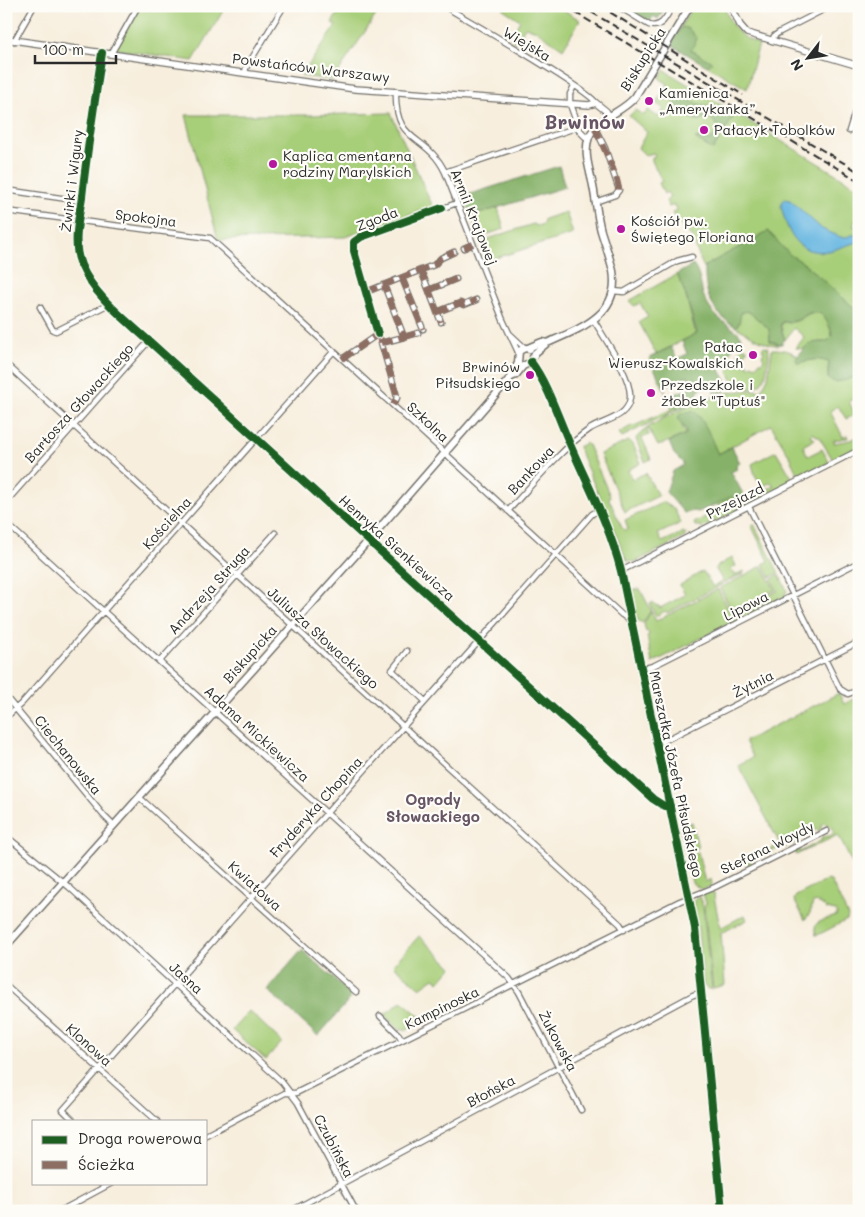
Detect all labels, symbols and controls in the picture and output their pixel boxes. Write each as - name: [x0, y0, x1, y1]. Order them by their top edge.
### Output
- street label: Wiejska: [500, 22, 555, 65]
- street label: Biskupicka: [615, 23, 670, 94]
- scale bar: [35, 32, 116, 64]
- north arrow: [782, 32, 832, 82]
- text: 100 m: [42, 39, 84, 59]
- street label: Powstańców Warszawy: [231, 48, 391, 87]
- text: N: [786, 55, 807, 74]
- place label: Kamienica „Amerykanka”: [659, 83, 756, 118]
- marker: Kamienica „Amerykanka”: [643, 95, 655, 107]
- district label: Brwinów: [545, 109, 625, 134]
- place label: Pałacyk Tobolków: [714, 120, 835, 139]
- marker: Pałacyk Tobolków: [698, 124, 710, 136]
- street label: Żwirki i Wigury: [56, 129, 87, 233]
- place label: Kaplica cmentarna rodziny Marylskich: [283, 146, 412, 181]
- marker: Kaplica cmentarna rodziny Marylskich: [267, 158, 279, 170]
- street label: Armii Krajowej: [446, 166, 502, 268]
- street label: Zgoda: [353, 202, 401, 235]
- street label: Spokojna: [114, 204, 178, 231]
- place label: Kościół pw. Świętego Floriana: [631, 211, 755, 246]
- marker: Kościół pw. Świętego Floriana: [615, 223, 627, 235]
- place label: Pałac Wierusz-Kowalskich: [608, 337, 743, 372]
- street label: Bartosza Głowackiego: [20, 339, 137, 466]
- marker: Pałac Wierusz-Kowalskich: [747, 349, 759, 361]
- place label: Brwinów Piłsudskiego: [436, 357, 520, 392]
- marker: Brwinów Piłsudskiego: [524, 369, 536, 381]
- place label: Przedszkole i żłobek "Tuptuś": [661, 375, 766, 410]
- marker: Przedszkole i żłobek "Tuptuś": [645, 387, 657, 399]
- street label: Szkolna: [403, 397, 454, 446]
- street label: Bankowa: [503, 441, 558, 498]
- street label: Przejazd: [703, 478, 767, 523]
- street label: Henryka Sienkiewicza: [335, 490, 460, 605]
- street label: Kościelna: [138, 492, 195, 553]
- street label: Andrzeja Struga: [164, 541, 254, 638]
- street label: Juliusza Słowackiego: [264, 582, 383, 693]
- street label: Lipowa: [720, 586, 772, 625]
- street label: Biskupicka: [218, 620, 281, 687]
- street label: Żytnia: [729, 665, 777, 702]
- street label: Marszałka Józefa Piłsudskiego: [645, 669, 708, 879]
- street label: Adama Mickiewicza: [201, 681, 314, 786]
- street label: Ciechanowska: [30, 711, 107, 799]
- street label: Fryderyka Chopina: [265, 752, 366, 861]
- district label: Ogrody Słowackiego: [386, 789, 480, 826]
- street label: Stefana Woydy: [717, 817, 817, 878]
- street label: Kwiatowa: [224, 856, 286, 915]
- street label: Jasna: [165, 957, 207, 998]
- street label: Kampinoska: [402, 981, 482, 1034]
- street label: Żukowska: [534, 1007, 582, 1075]
- street label: Klonowa: [62, 1019, 116, 1070]
- street label: Błońska: [463, 1070, 518, 1111]
- street label: Czubińska: [310, 1111, 359, 1181]
- legend: [32, 1120, 208, 1184]
- text: Droga rowerowa: [78, 1128, 202, 1148]
- text: Ścieżka: [78, 1154, 135, 1174]

